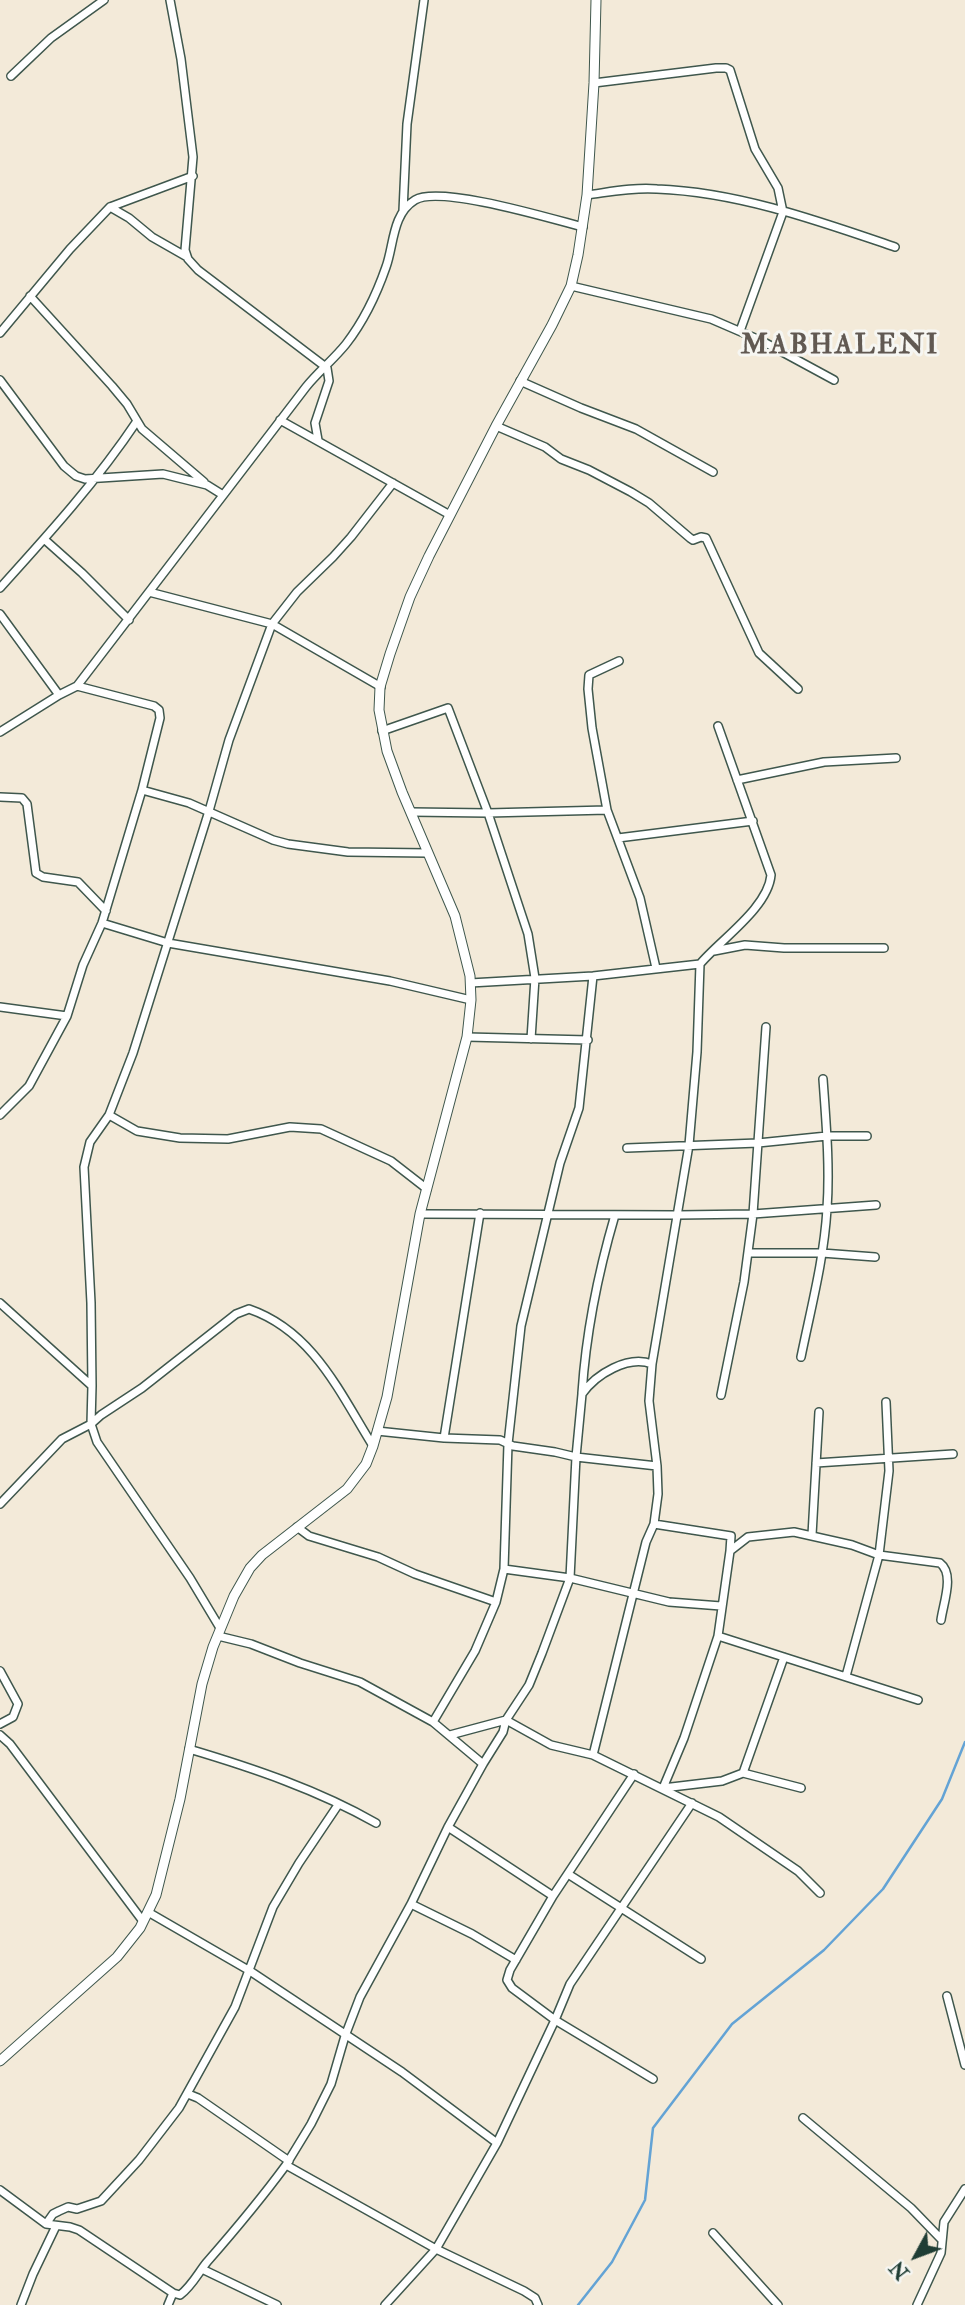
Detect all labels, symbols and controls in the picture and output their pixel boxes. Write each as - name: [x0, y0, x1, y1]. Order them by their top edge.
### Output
- district label: MABHALENI: [742, 330, 938, 364]
- north arrow: [881, 2221, 951, 2291]
- text: N: [886, 2255, 915, 2284]

